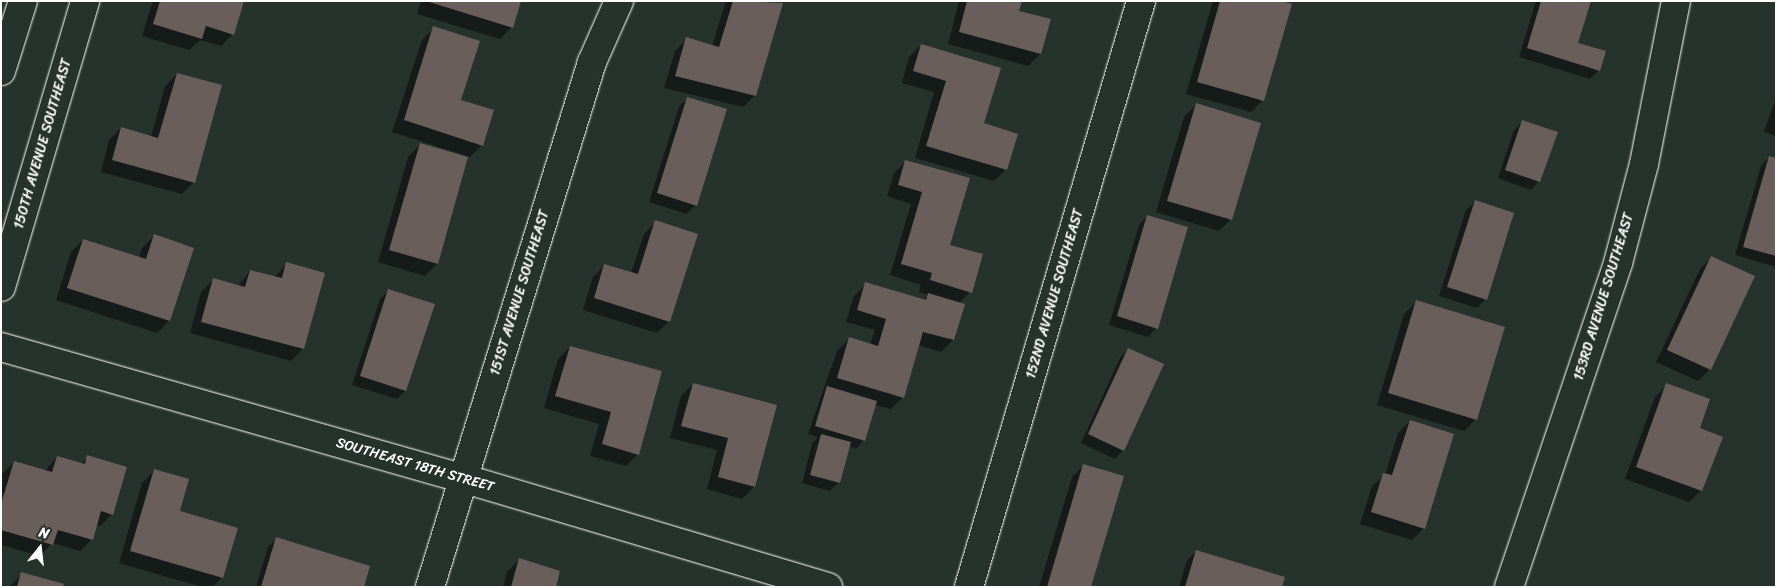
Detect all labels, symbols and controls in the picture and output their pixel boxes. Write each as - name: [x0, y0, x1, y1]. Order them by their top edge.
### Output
- street label: 150TH AVENUE SOUTHEAST: [10, 56, 76, 232]
- street label: 152ND AVENUE SOUTHEAST: [1022, 206, 1088, 382]
- street label: 151ST AVENUE SOUTHEAST: [487, 208, 553, 378]
- street label: 153RD AVENUE SOUTHEAST: [1570, 211, 1638, 383]
- street label: SOUTHEAST 18TH STREET: [333, 434, 497, 496]
- text: N: [36, 520, 52, 546]
- north arrow: [15, 523, 65, 573]

